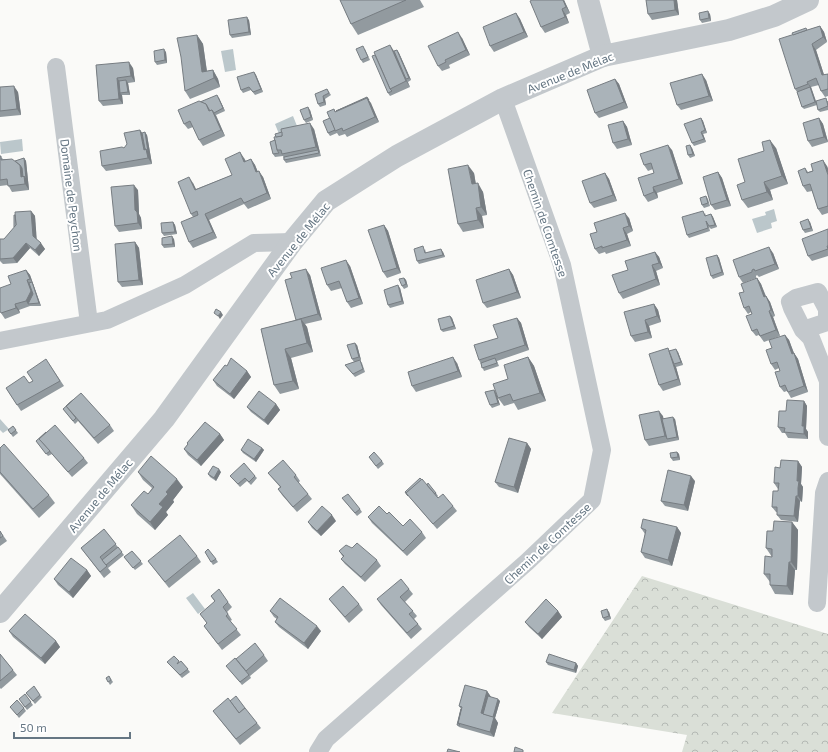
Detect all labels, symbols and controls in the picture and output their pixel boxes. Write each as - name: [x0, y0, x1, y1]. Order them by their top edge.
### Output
- street label: Avenue de Mélac: [525, 48, 615, 96]
- street label: Domaine de Peychon: [58, 138, 86, 252]
- street label: Chemin de Comtesse: [521, 167, 571, 279]
- street label: Avenue de Mélac: [264, 199, 332, 279]
- street label: Avenue de Mélac: [65, 455, 135, 535]
- street label: Chemin de Comtesse: [501, 499, 593, 587]
- scale bar: [14, 714, 130, 740]
- text: 50 m: [20, 720, 47, 734]

